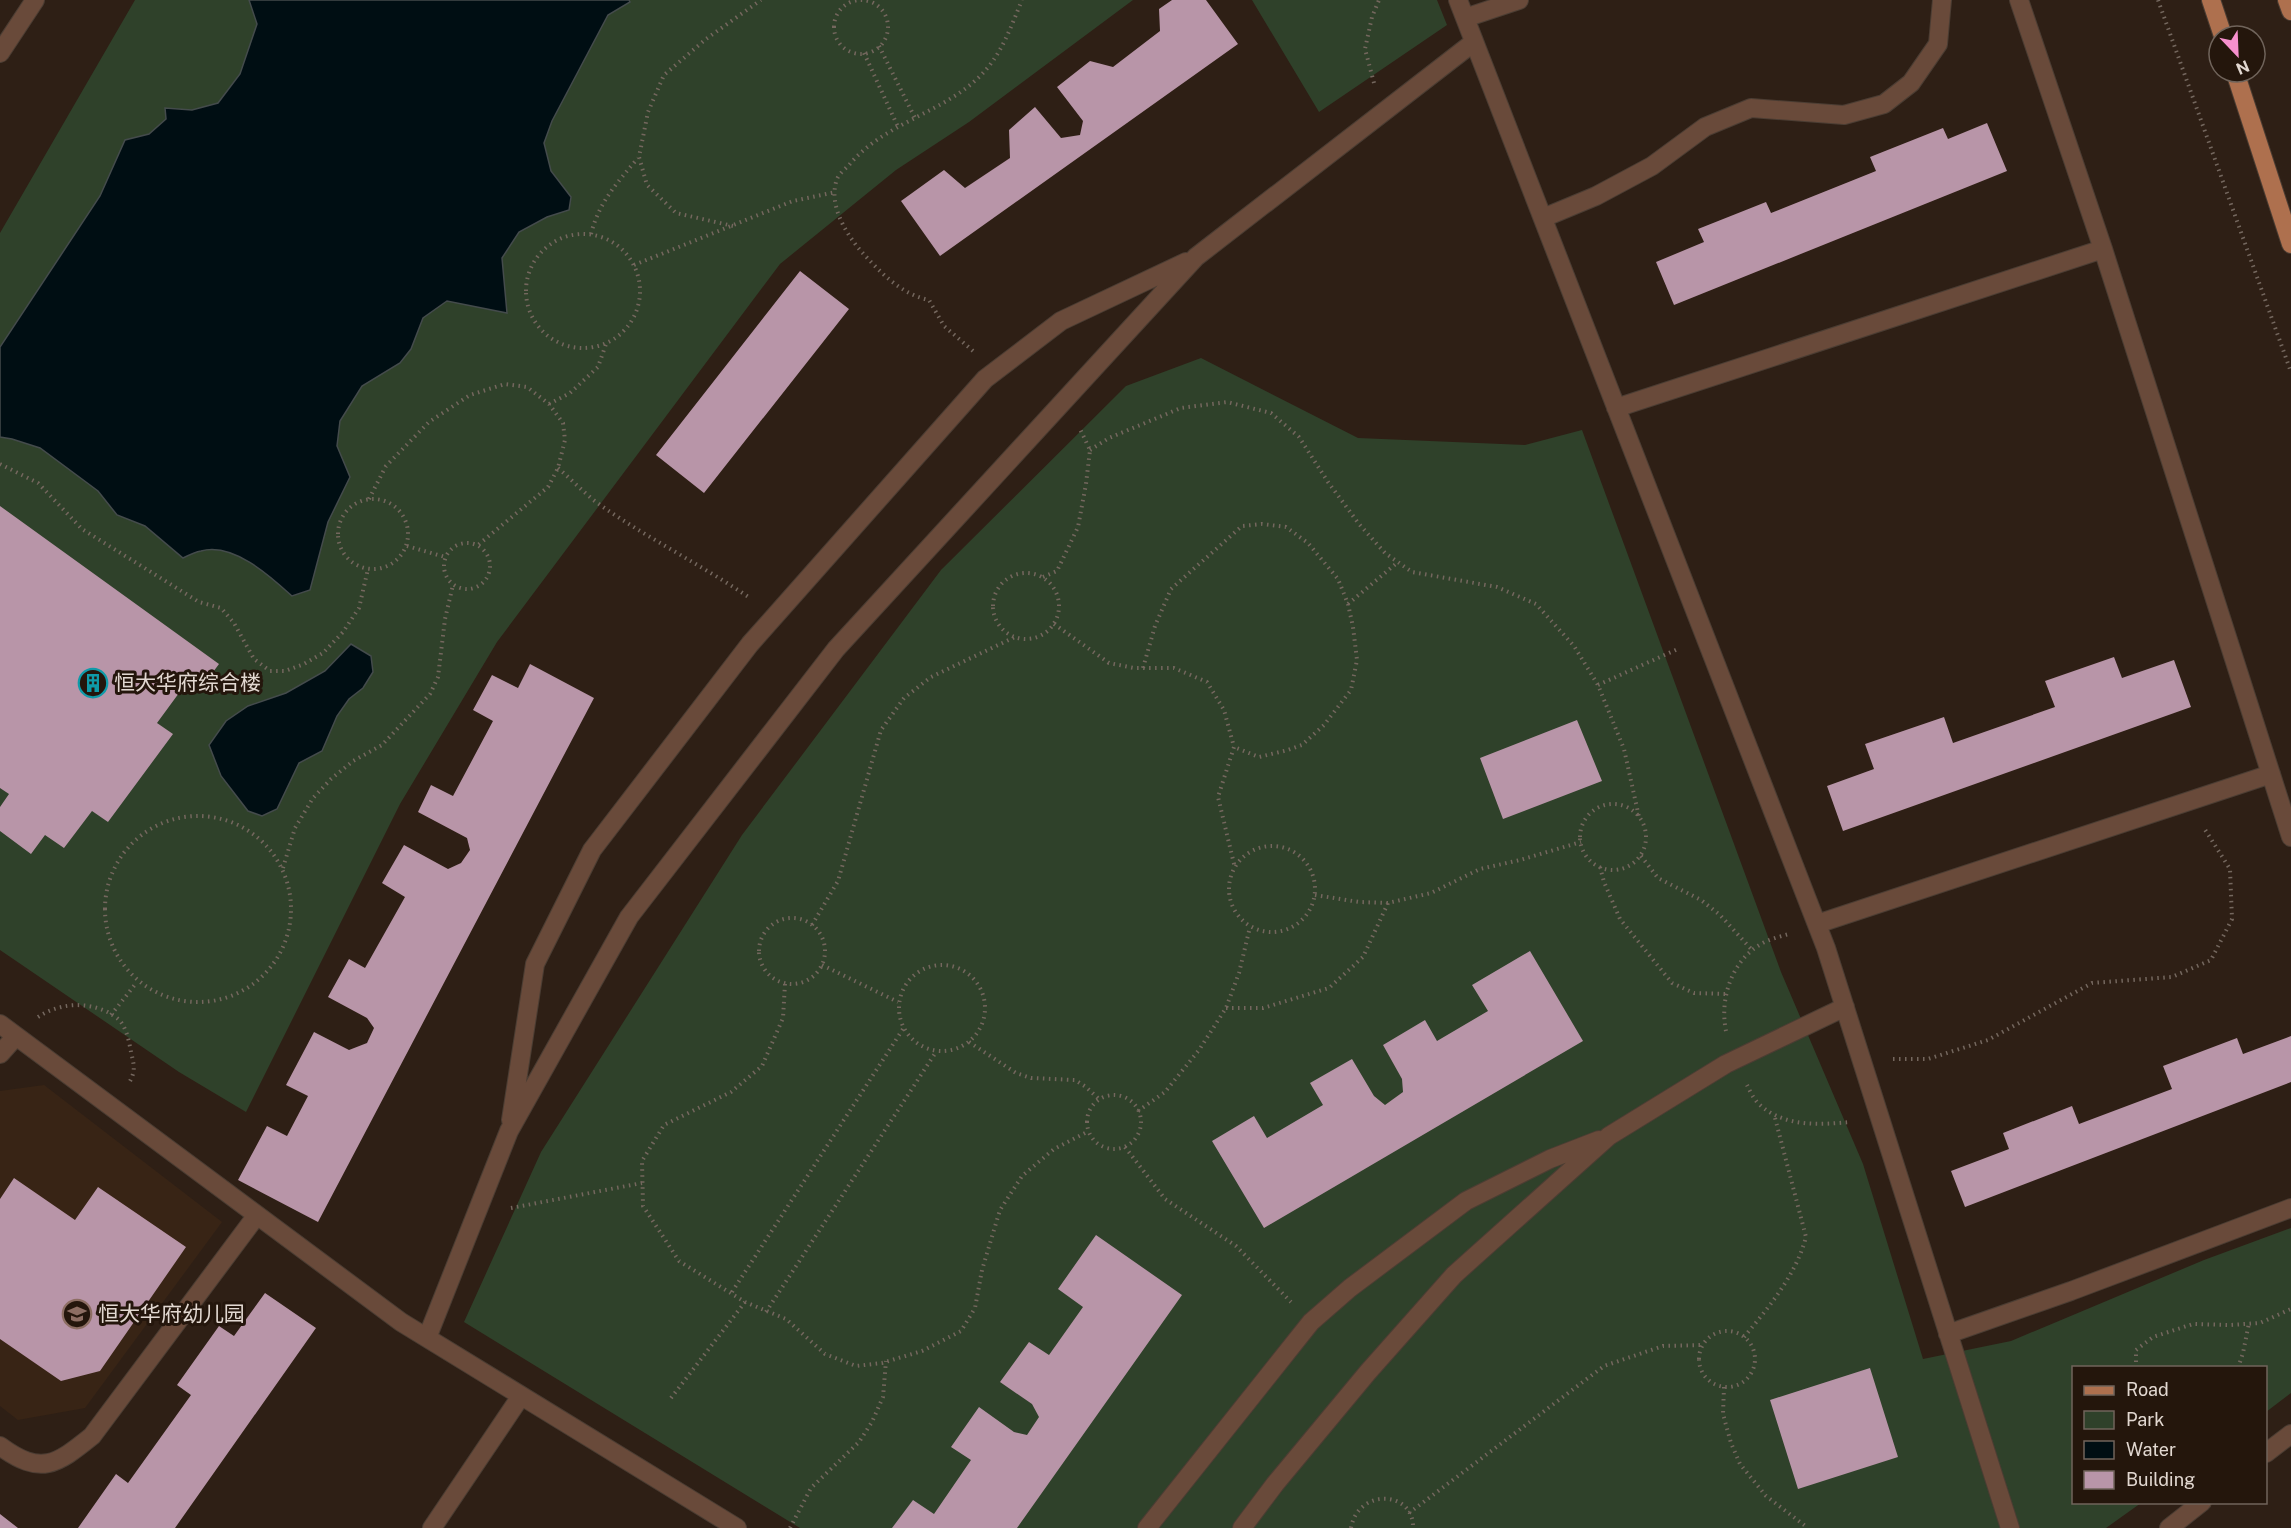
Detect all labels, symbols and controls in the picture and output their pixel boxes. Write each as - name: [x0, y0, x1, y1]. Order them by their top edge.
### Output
- north arrow: [2207, 24, 2267, 84]
- text: N: [2233, 56, 2252, 79]
- building icon: 恒大华府综合楼: [77, 667, 109, 699]
- place label: 恒大华府综合楼: [114, 670, 261, 695]
- school or university icon: 恒大华府幼儿园: [61, 1298, 93, 1330]
- place label: 恒大华府幼儿园: [98, 1301, 245, 1326]
- legend: [2072, 1366, 2267, 1504]
- text: Road: [2126, 1379, 2169, 1400]
- text: Park: [2126, 1409, 2164, 1430]
- text: Water: [2126, 1439, 2176, 1460]
- text: Building: [2126, 1469, 2195, 1490]

